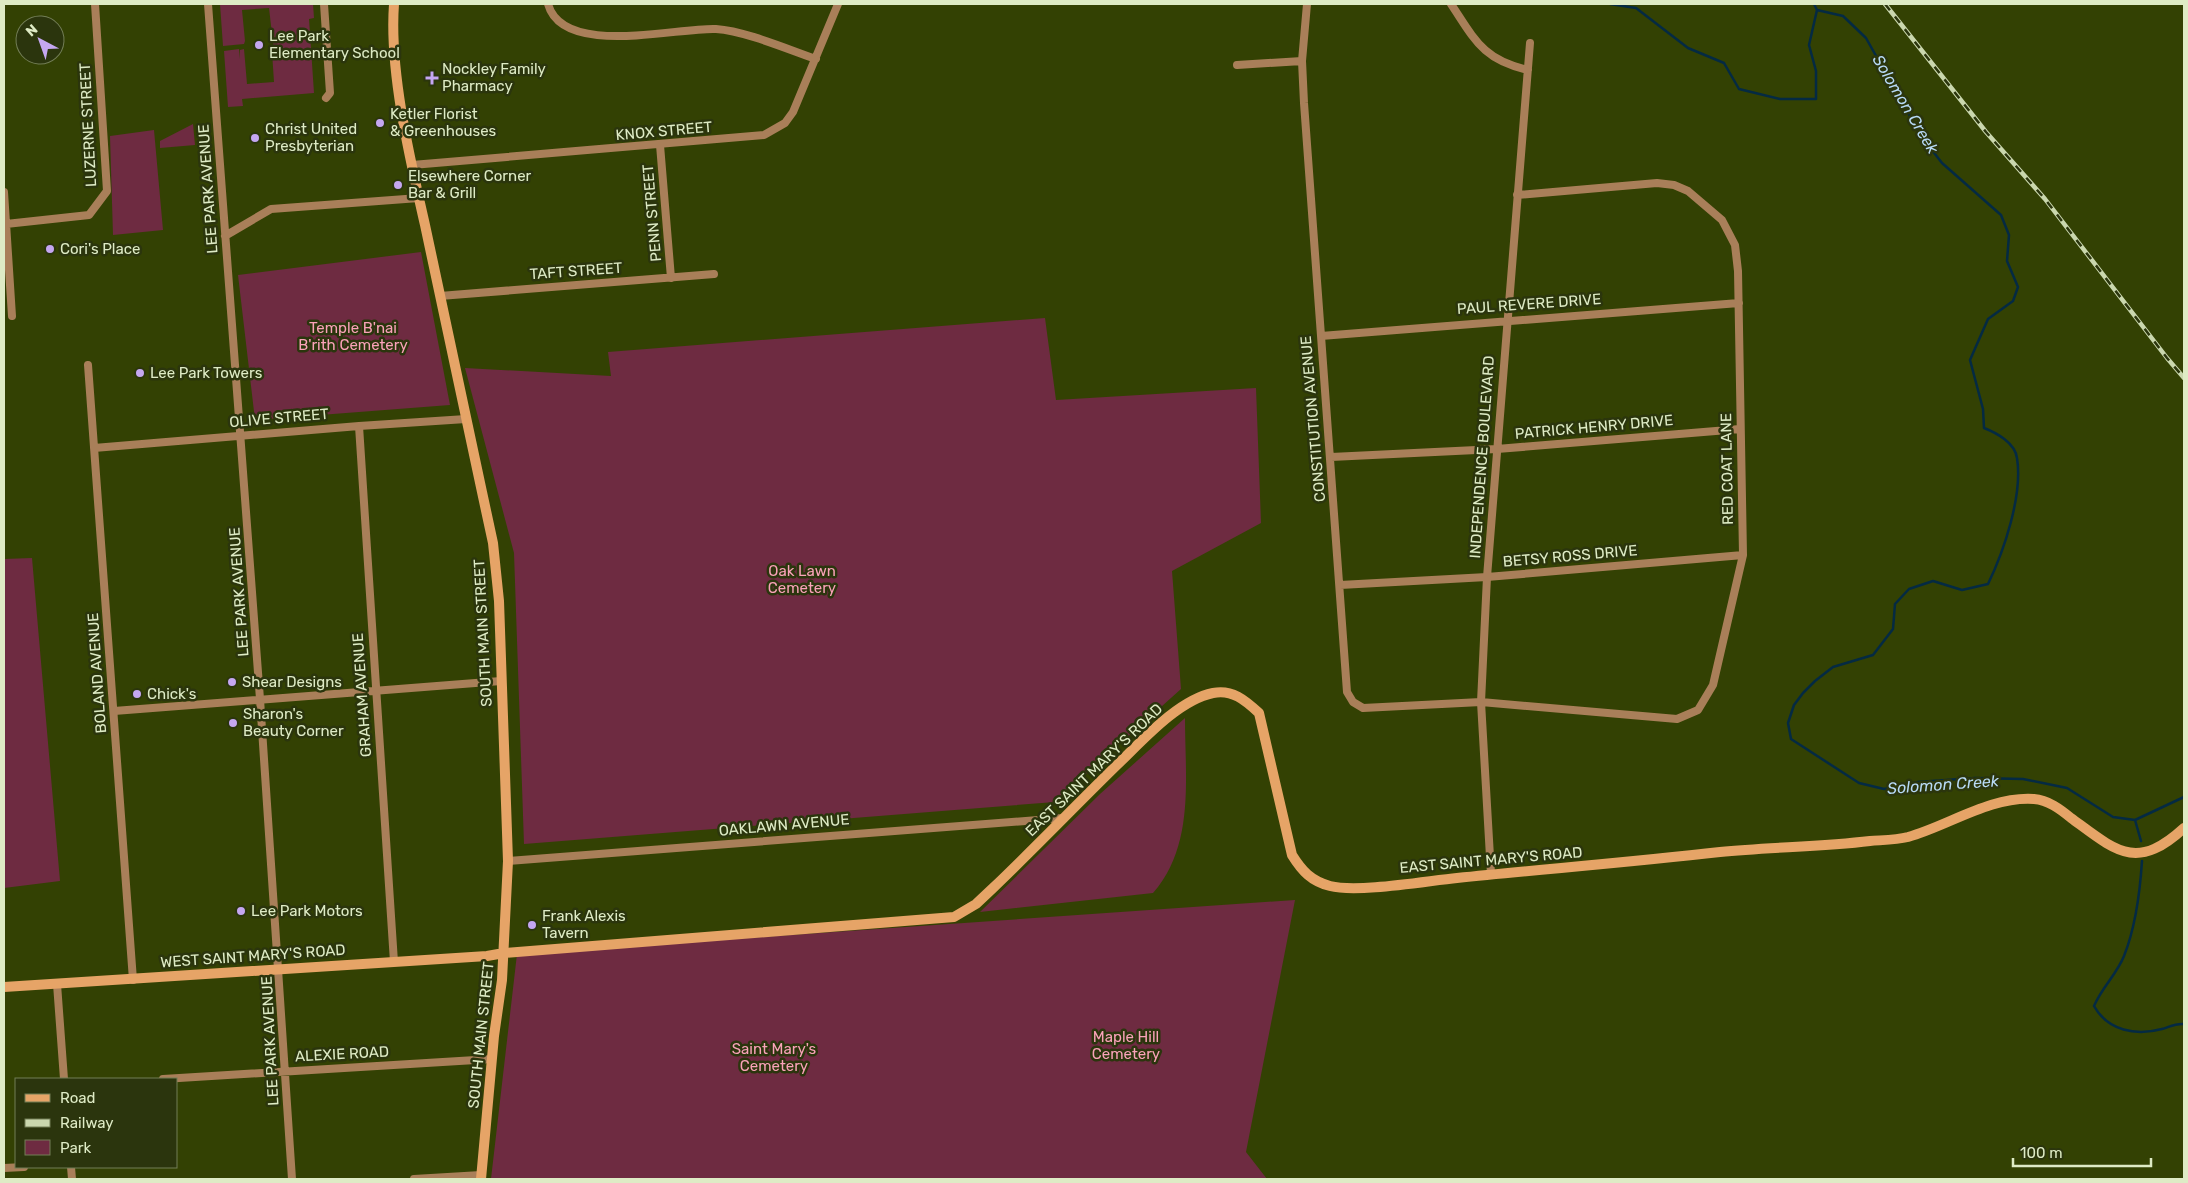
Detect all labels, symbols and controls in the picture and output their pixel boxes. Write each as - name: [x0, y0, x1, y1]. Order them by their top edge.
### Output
- north arrow: [15, 15, 65, 65]
- text: N: [22, 21, 41, 40]
- place label: Lee Park Elementary School: [269, 27, 400, 62]
- marker: Lee Park Elementary School: [253, 39, 265, 51]
- water label: Solomon Creek: [1869, 51, 1943, 158]
- place label: Nockley Family Pharmacy: [442, 60, 546, 95]
- street label: LUZERNE STREET: [76, 62, 100, 188]
- marker: Nockley Family Pharmacy: [426, 72, 438, 84]
- place label: Ketler Florist & Greenhouses: [390, 105, 497, 140]
- marker: Ketler Florist & Greenhouses: [374, 117, 386, 129]
- street label: KNOX STREET: [615, 118, 713, 144]
- place label: Christ United Presbyterian: [265, 120, 357, 155]
- street label: LEE PARK AVENUE: [195, 124, 221, 254]
- marker: Christ United Presbyterian: [249, 132, 261, 144]
- street label: PENN STREET: [639, 163, 665, 263]
- place label: Elsewhere Corner Bar & Grill: [408, 167, 532, 202]
- marker: Elsewhere Corner Bar & Grill: [392, 179, 404, 191]
- place label: Cori's Place: [60, 240, 140, 258]
- marker: Cori's Place: [44, 243, 56, 255]
- street label: TAFT STREET: [529, 259, 623, 283]
- street label: PAUL REVERE DRIVE: [1456, 290, 1602, 318]
- park label: Temple B'nai B'rith Cemetery: [298, 319, 408, 354]
- street label: CONSTITUTION AVENUE: [1297, 335, 1329, 503]
- street label: INDEPENDENCE BOULEVARD: [1466, 355, 1498, 559]
- place label: Lee Park Towers: [150, 364, 263, 382]
- marker: Lee Park Towers: [134, 367, 146, 379]
- street label: OLIVE STREET: [228, 405, 330, 431]
- street label: PATRICK HENRY DRIVE: [1514, 411, 1674, 443]
- street label: RED COAT LANE: [1717, 413, 1737, 525]
- street label: LEE PARK AVENUE: [226, 527, 252, 657]
- street label: BETSY ROSS DRIVE: [1502, 541, 1638, 571]
- street label: SOUTH MAIN STREET: [470, 558, 496, 707]
- park label: Oak Lawn Cemetery: [768, 562, 836, 597]
- street label: BOLAND AVENUE: [84, 612, 110, 734]
- street label: GRAHAM AVENUE: [349, 632, 375, 758]
- place label: Shear Designs: [242, 673, 342, 691]
- marker: Shear Designs: [226, 676, 238, 688]
- place label: Chick's: [147, 685, 197, 703]
- marker: Chick's: [131, 688, 143, 700]
- street label: EAST SAINT MARY'S ROAD: [1022, 700, 1166, 840]
- place label: Sharon's Beauty Corner: [243, 705, 344, 740]
- marker: Sharon's Beauty Corner: [227, 717, 239, 729]
- water label: Solomon Creek: [1887, 771, 2000, 798]
- street label: OAKLAWN AVENUE: [718, 810, 850, 840]
- street label: EAST SAINT MARY'S ROAD: [1399, 843, 1583, 877]
- place label: Lee Park Motors: [251, 902, 363, 920]
- marker: Lee Park Motors: [235, 905, 247, 917]
- place label: Frank Alexis Tavern: [542, 907, 626, 942]
- marker: Frank Alexis Tavern: [526, 919, 538, 931]
- street label: WEST SAINT MARY'S ROAD: [160, 941, 346, 971]
- street label: SOUTH MAIN STREET: [464, 960, 498, 1109]
- street label: LEE PARK AVENUE: [258, 976, 282, 1106]
- park label: Maple Hill Cemetery: [1092, 1028, 1160, 1063]
- park label: Saint Mary's Cemetery: [732, 1040, 817, 1075]
- street label: ALEXIE ROAD: [295, 1043, 389, 1065]
- legend: [15, 1078, 178, 1168]
- text: Road: [60, 1089, 96, 1107]
- text: Railway: [60, 1114, 114, 1132]
- scale bar: [2013, 1136, 2150, 1168]
- text: Park: [60, 1139, 91, 1157]
- text: 100 m: [2020, 1144, 2062, 1162]

